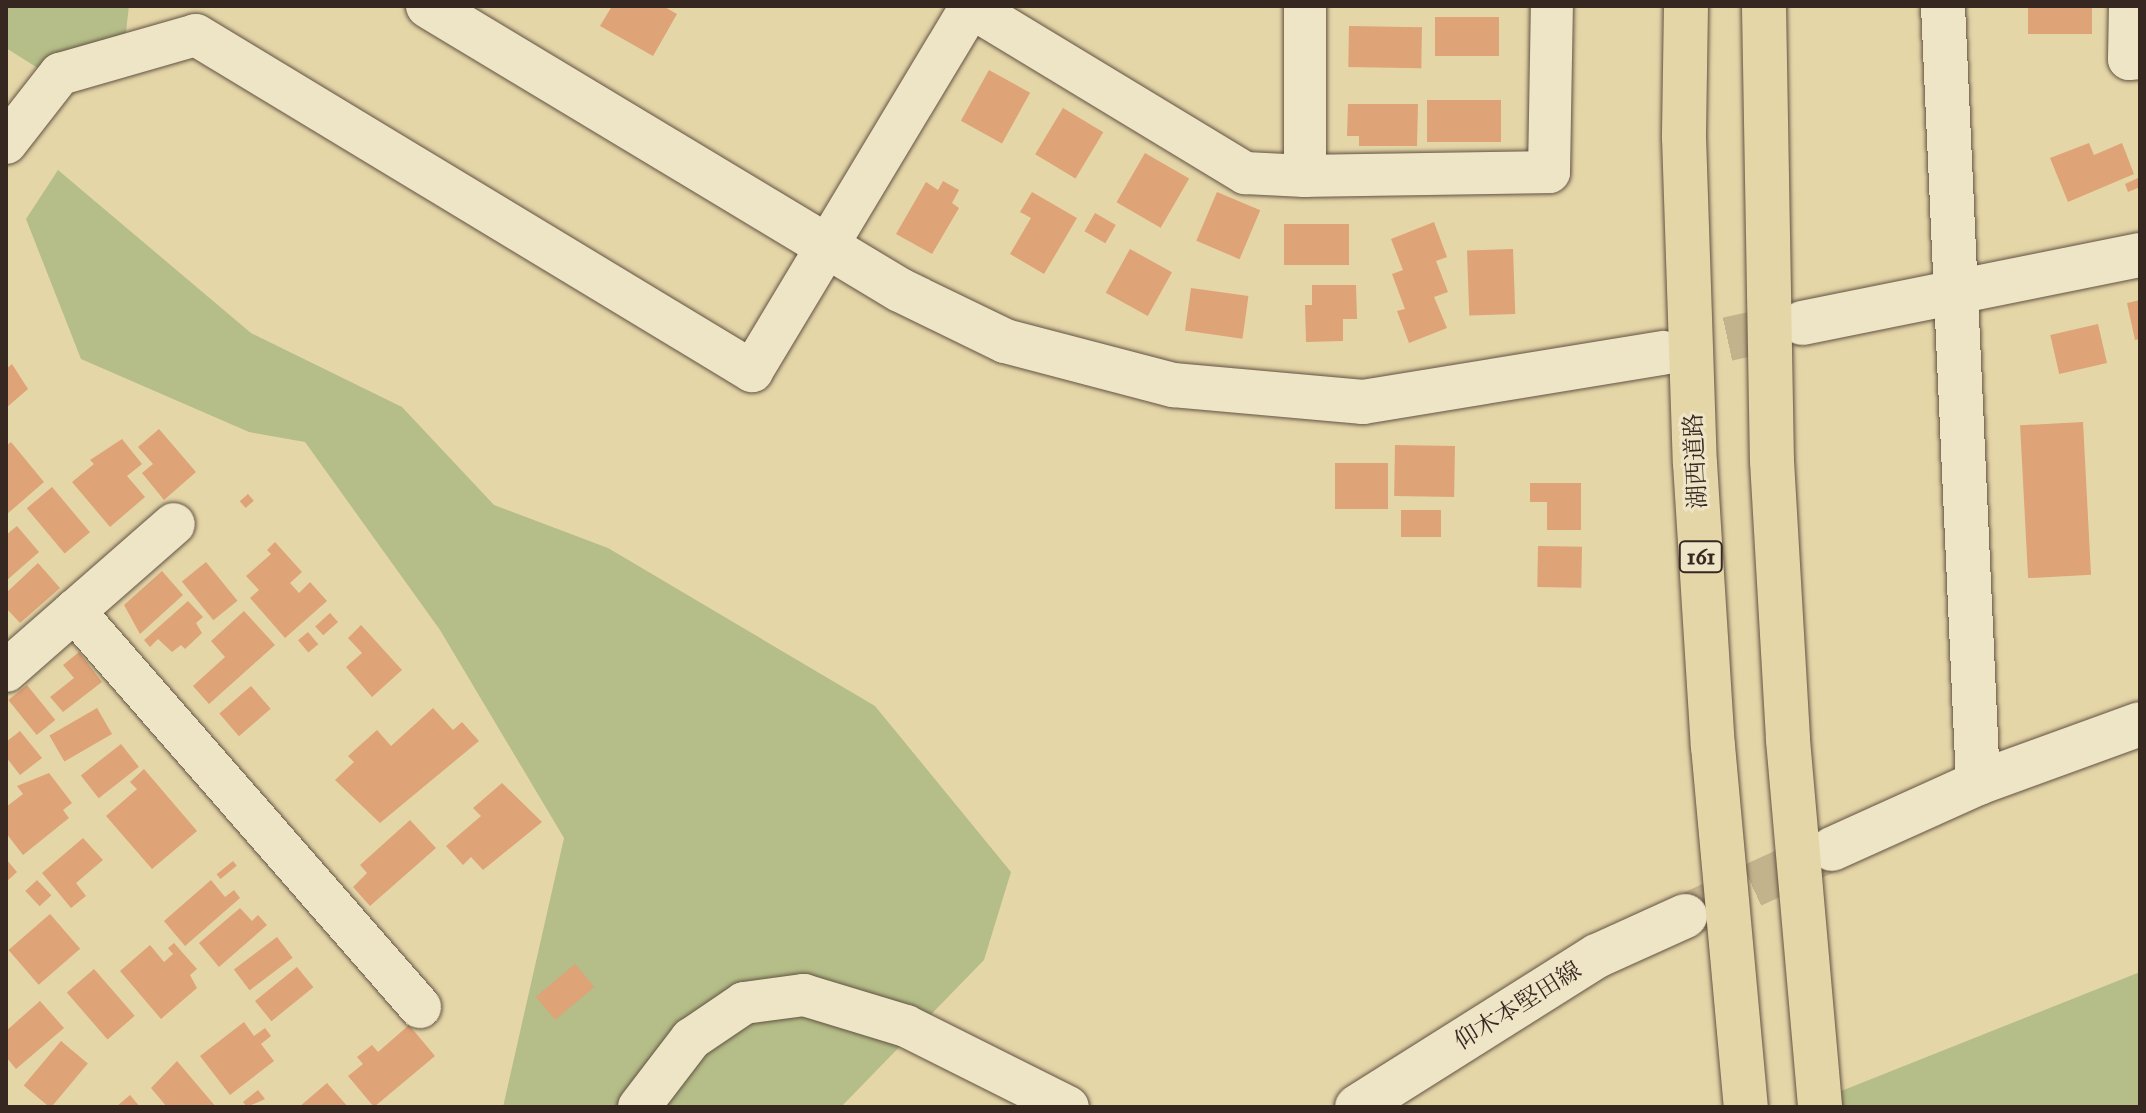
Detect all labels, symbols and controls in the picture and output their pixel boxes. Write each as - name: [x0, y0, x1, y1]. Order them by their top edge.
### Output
- street label: 湖西道路: [1679, 412, 1713, 510]
- road number: 161: [1677, 539, 1725, 575]
- street label: 仰木本堅田線: [1449, 956, 1587, 1056]

